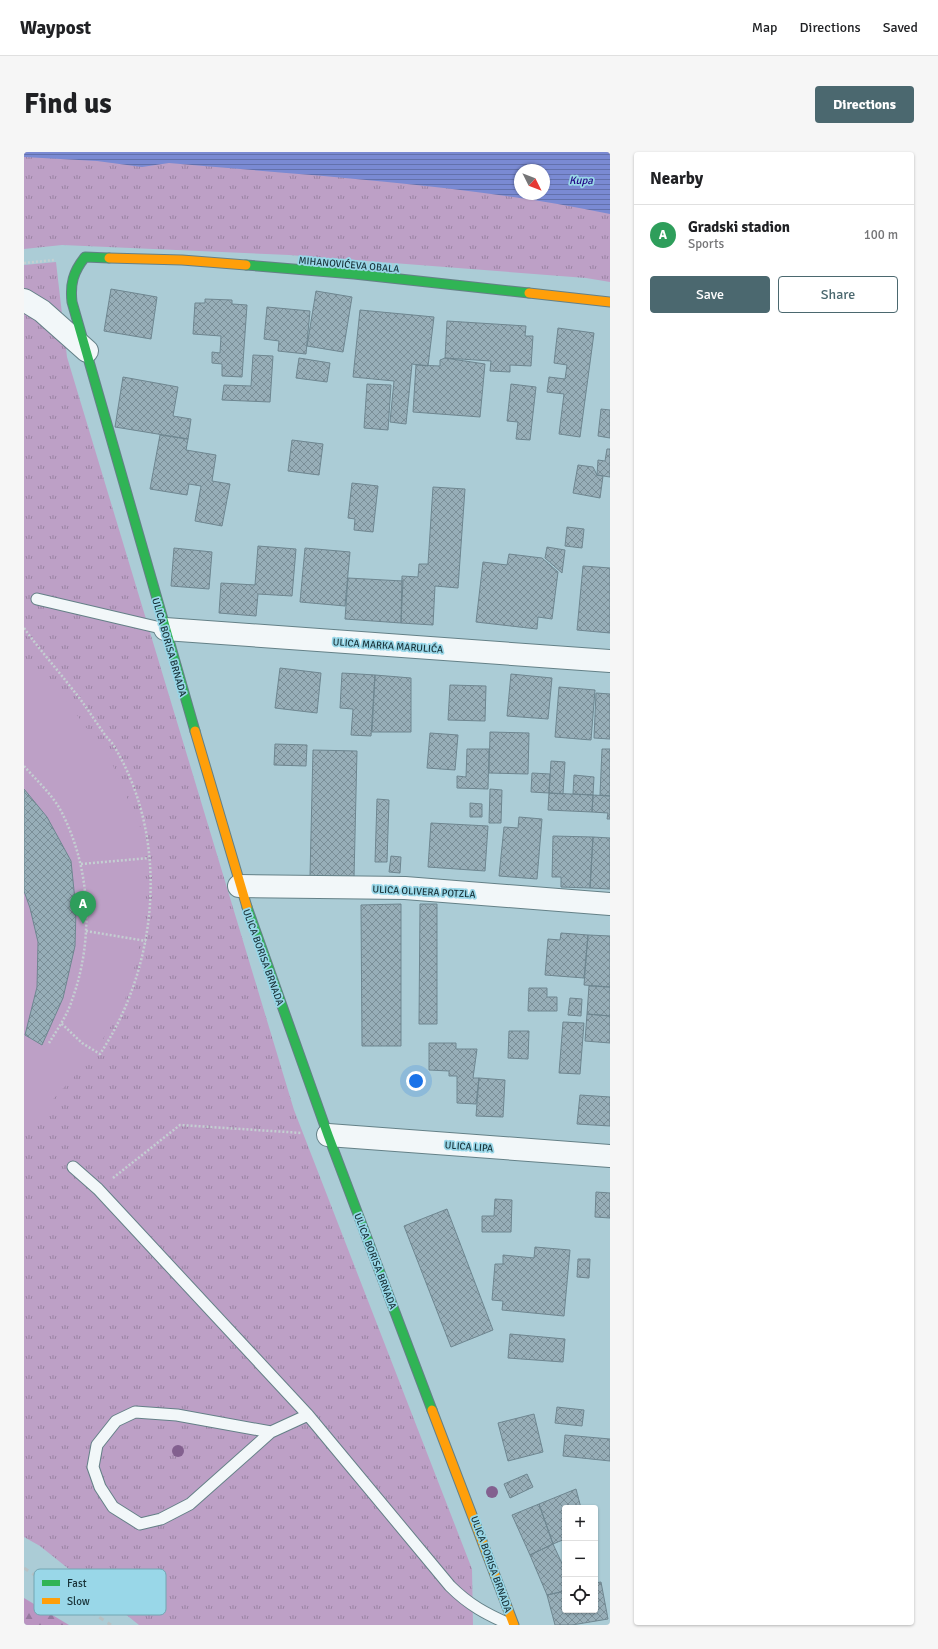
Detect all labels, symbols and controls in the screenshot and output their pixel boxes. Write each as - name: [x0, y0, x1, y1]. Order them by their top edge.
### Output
- text: Waypost: [20, 16, 91, 40]
- text: Map: [752, 19, 778, 36]
- text: Directions: [800, 19, 861, 36]
- text: Saved: [883, 19, 918, 36]
- button: Directions: [815, 86, 914, 123]
- text: Find us: [24, 87, 112, 121]
- north arrow: [514, 164, 550, 200]
- text: Nearby: [650, 168, 703, 189]
- water label: Kupa: [569, 174, 593, 187]
- text: Gradski stadion: [688, 218, 790, 236]
- text: A: [659, 227, 667, 243]
- text: 100 m: [864, 227, 898, 243]
- text: Sports: [688, 236, 724, 252]
- street label: MIHANOVIĆEVA OBALA: [298, 254, 400, 275]
- button: Save: [650, 276, 770, 313]
- button: Share: [778, 276, 898, 313]
- street label: ULICA BORISA BRNADA: [149, 597, 189, 698]
- street label: ULICA MARKA MARULIĆA: [332, 635, 444, 656]
- street label: ULICA OLIVERA POTZLA: [372, 883, 476, 901]
- pin: A: [70, 891, 96, 924]
- street label: ULICA BORISA BRNADA: [240, 907, 286, 1007]
- your location: [406, 1071, 426, 1091]
- street label: ULICA LIPA: [444, 1139, 493, 1155]
- street label: ULICA BORISA BRNADA: [351, 1212, 399, 1311]
- map controls: [562, 1505, 598, 1613]
- button: +: [562, 1505, 598, 1541]
- street label: ULICA BORISA BRNADA: [468, 1514, 514, 1614]
- button: −: [562, 1541, 598, 1577]
- legend: [34, 1569, 166, 1615]
- text: Fast: [67, 1577, 87, 1590]
- button: locate: [562, 1577, 598, 1613]
- text: Slow: [67, 1595, 90, 1608]

